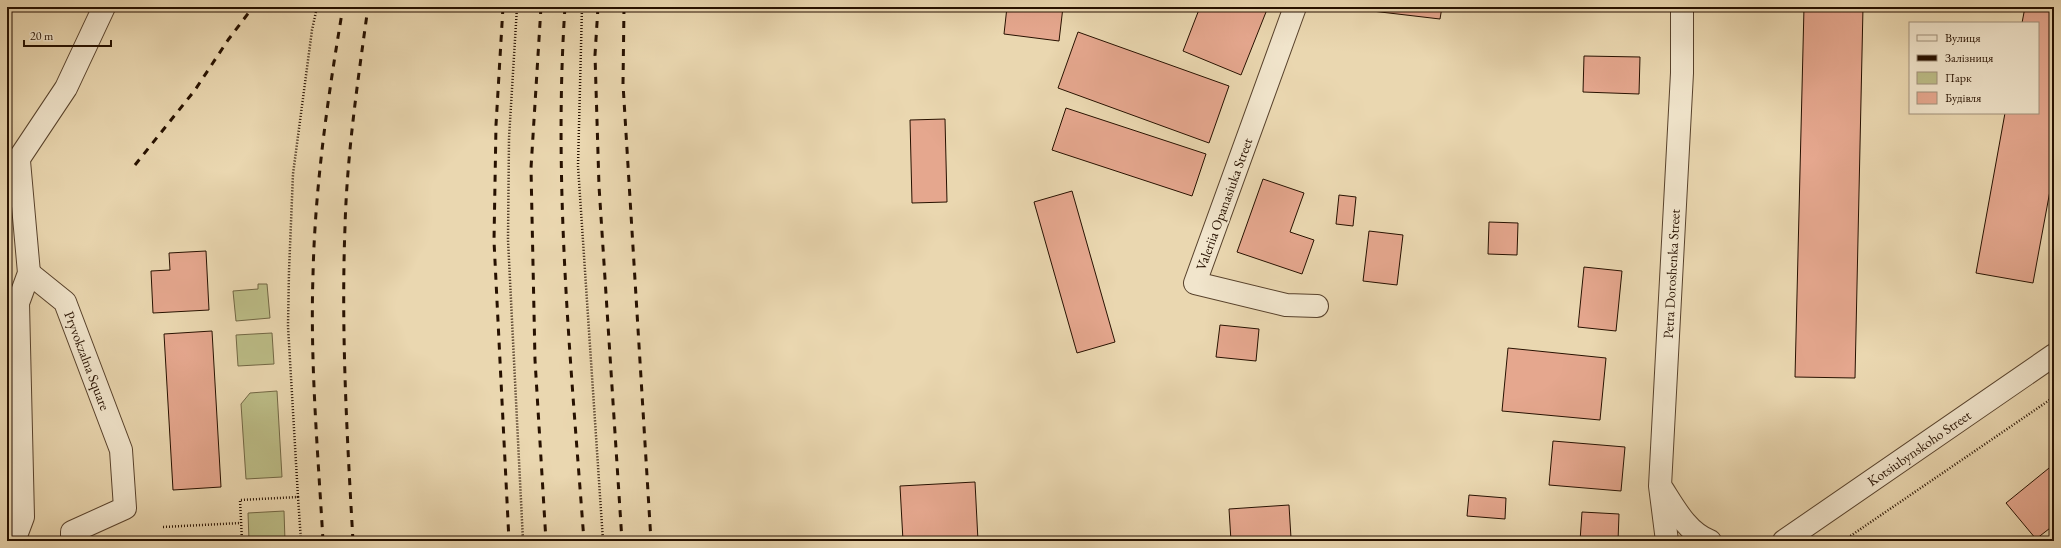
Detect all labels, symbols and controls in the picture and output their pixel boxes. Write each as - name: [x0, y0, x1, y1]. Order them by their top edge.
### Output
- scale bar: [24, 22, 111, 48]
- legend: [1909, 22, 2039, 114]
- text: 20 m: [30, 28, 54, 44]
- text: Вулиця: [1945, 30, 1981, 46]
- text: Залізниця: [1945, 50, 1994, 66]
- text: Парк: [1945, 70, 1972, 86]
- text: Будівля: [1945, 90, 1982, 106]
- street label: Valeriia Opanasiuka Street: [1192, 135, 1257, 273]
- street label: Petra Doroshenka Street: [1659, 208, 1684, 339]
- street label: Pryvokzalna Square: [60, 309, 114, 413]
- street label: Kotsiubynskoho Street: [1864, 406, 1975, 490]

